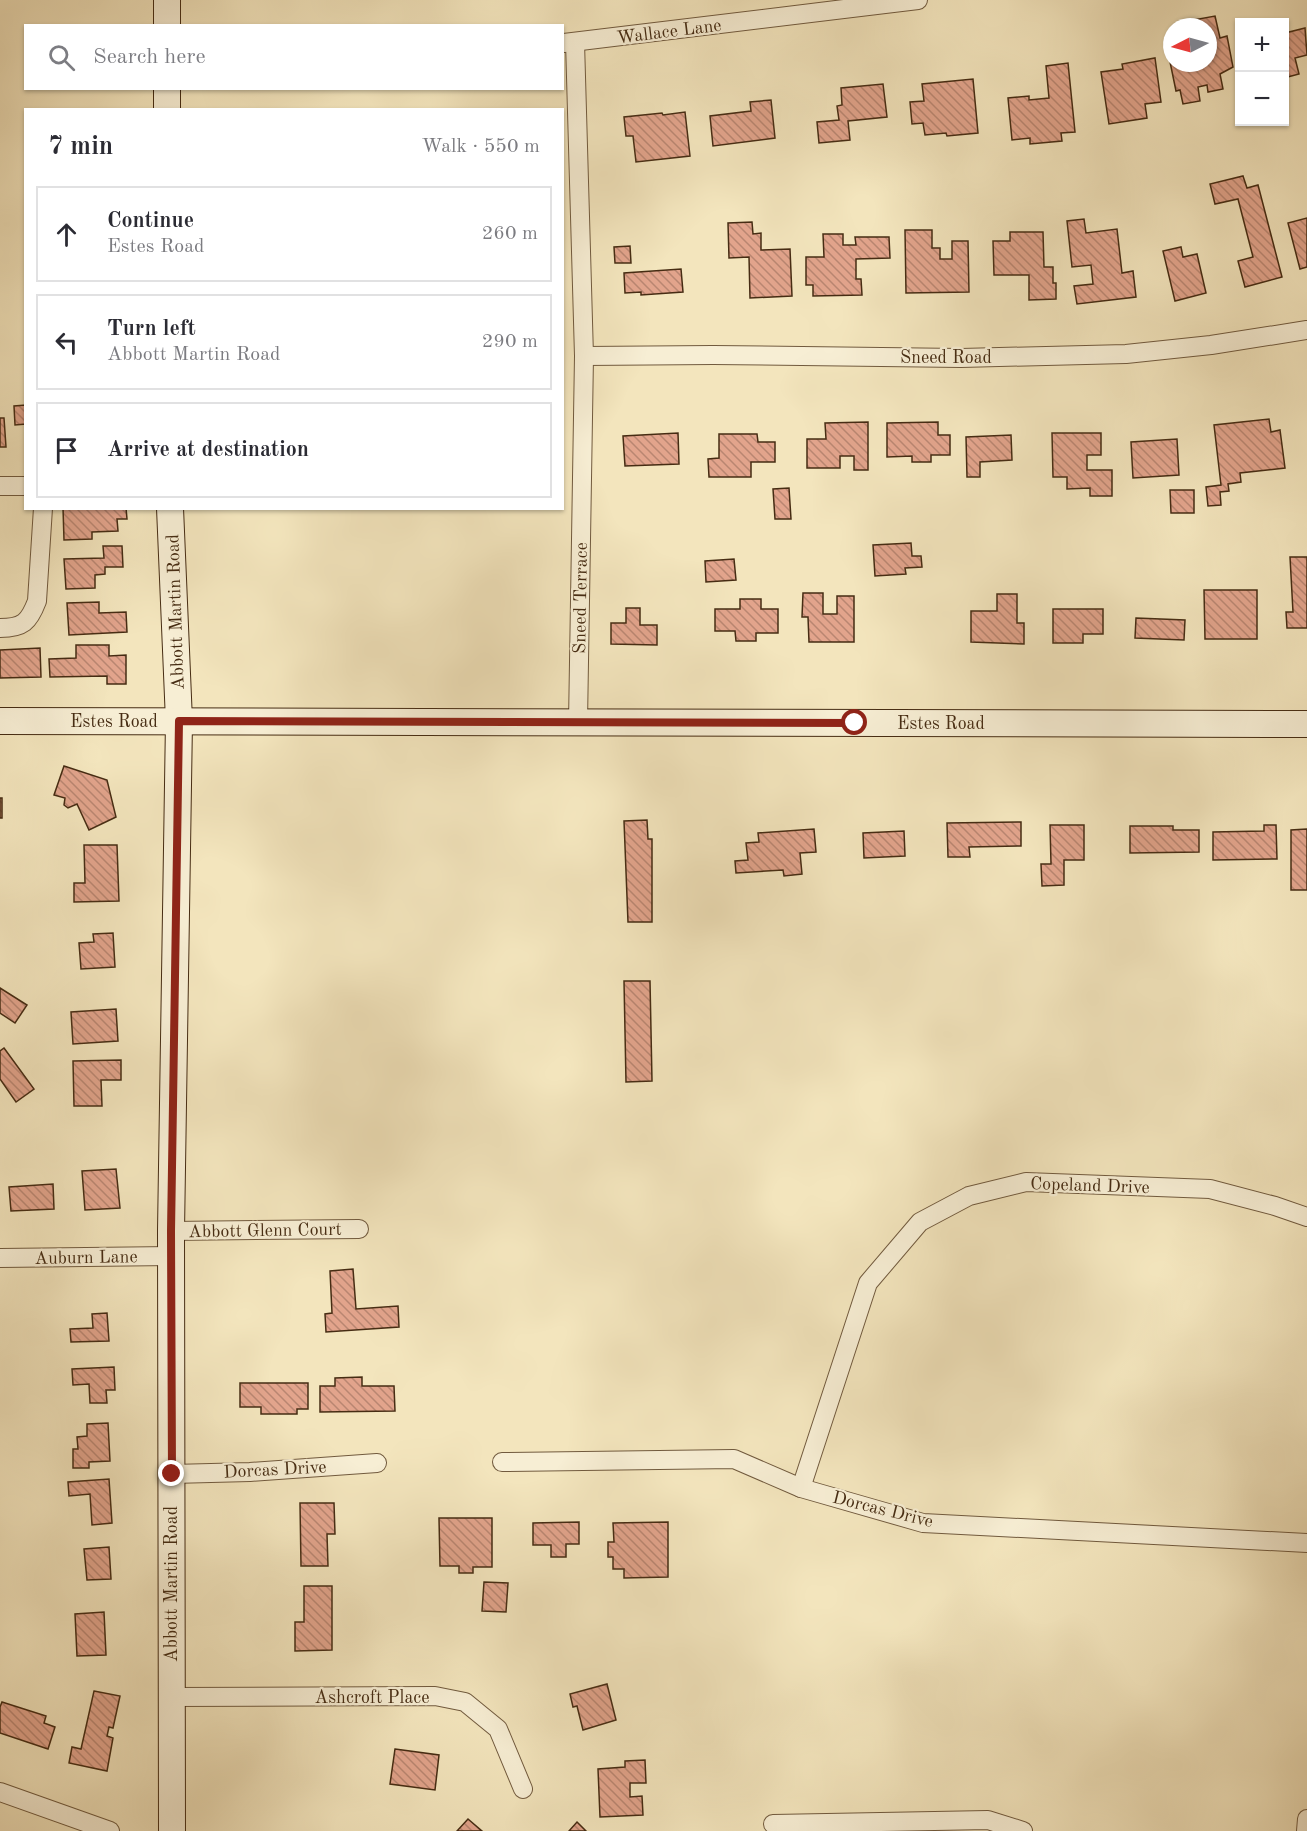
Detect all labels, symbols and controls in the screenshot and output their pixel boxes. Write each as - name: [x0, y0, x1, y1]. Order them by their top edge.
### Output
- street label: Wallace Lane: [616, 17, 723, 47]
- north arrow: [1163, 18, 1217, 72]
- map controls: [1235, 18, 1289, 126]
- button: +: [1235, 18, 1289, 72]
- search box: [24, 24, 564, 90]
- icon: search: [45, 41, 78, 74]
- text: Search here: [93, 46, 206, 68]
- button: −: [1235, 72, 1289, 126]
- text: 7 min: [48, 134, 113, 160]
- text: Walk · 550 m: [421, 137, 540, 157]
- text: Continue: [107, 210, 194, 232]
- icon: ahead: [50, 218, 83, 251]
- text: 260 m: [482, 224, 538, 244]
- text: Estes Road: [107, 237, 205, 257]
- text: Turn left: [107, 318, 196, 340]
- icon: left: [50, 326, 83, 359]
- text: 290 m: [482, 332, 538, 352]
- text: Abbott Martin Road: [107, 345, 280, 365]
- street label: Sneed Road: [900, 349, 992, 367]
- icon: arrive: [50, 434, 83, 467]
- text: Arrive at destination: [107, 439, 309, 461]
- street label: Abbott Martin Road: [164, 534, 188, 690]
- street label: Sneed Terrace: [571, 542, 591, 654]
- route start: [841, 709, 867, 735]
- street label: Estes Road: [70, 713, 158, 731]
- street label: Estes Road: [897, 715, 985, 733]
- street label: Copeland Drive: [1030, 1175, 1150, 1197]
- street label: Abbott Glenn Court: [188, 1221, 342, 1241]
- street label: Auburn Lane: [34, 1248, 138, 1268]
- street label: Dorcas Drive: [223, 1458, 327, 1482]
- route end: [158, 1460, 184, 1486]
- street label: Dorcas Drive: [831, 1489, 935, 1531]
- street label: Abbott Martin Road: [163, 1506, 181, 1662]
- street label: Ashcroft Place: [315, 1689, 429, 1707]

